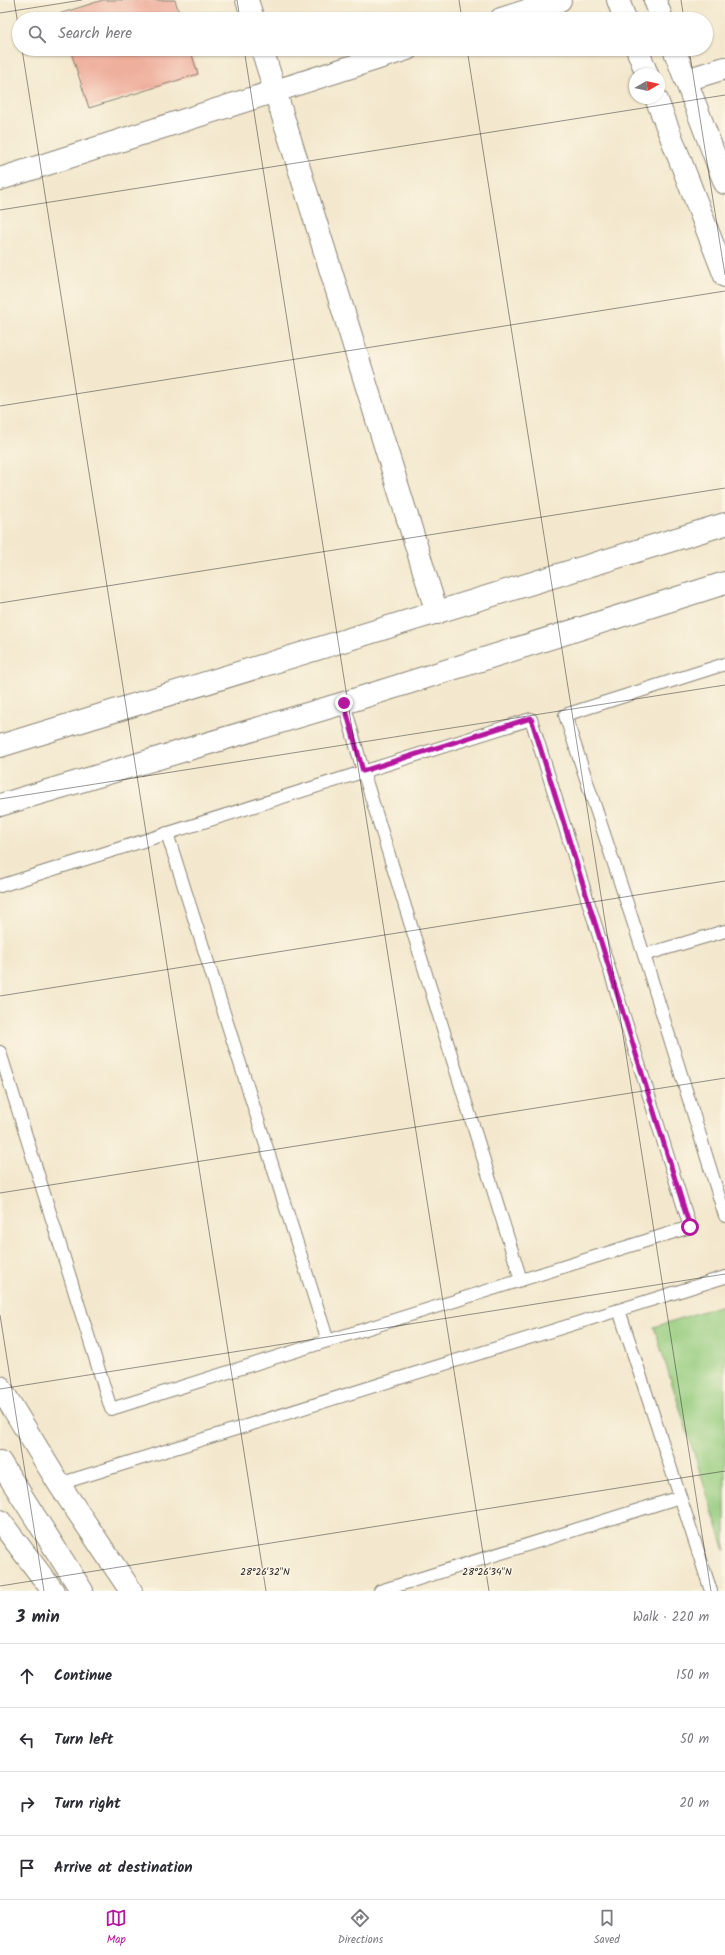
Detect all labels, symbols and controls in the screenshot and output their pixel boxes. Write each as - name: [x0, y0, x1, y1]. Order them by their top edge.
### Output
- search box: [12, 12, 713, 56]
- text: Search here: [58, 22, 132, 46]
- icon: search: [26, 23, 48, 45]
- north arrow: [629, 68, 665, 104]
- route end: [335, 694, 353, 712]
- route start: [681, 1218, 699, 1236]
- text: 28°26'32"N: [240, 1564, 290, 1580]
- text: 28°26'34"N: [462, 1564, 512, 1580]
- text: 3 min: [16, 1604, 60, 1631]
- text: Walk · 220 m: [633, 1607, 709, 1628]
- text: Continue: [54, 1664, 112, 1688]
- icon: ahead: [16, 1665, 38, 1687]
- text: 150 m: [676, 1665, 709, 1686]
- text: Turn left: [54, 1728, 114, 1752]
- icon: left: [16, 1729, 38, 1751]
- text: 50 m: [680, 1729, 709, 1750]
- text: Turn right: [54, 1792, 121, 1816]
- icon: right: [16, 1793, 38, 1815]
- text: 20 m: [679, 1793, 709, 1814]
- text: Arrive at destination: [54, 1856, 193, 1880]
- icon: arrive: [16, 1857, 38, 1879]
- tab: Map: [105, 1907, 127, 1949]
- tab: Directions: [338, 1907, 383, 1949]
- tab: Saved: [594, 1907, 620, 1949]

